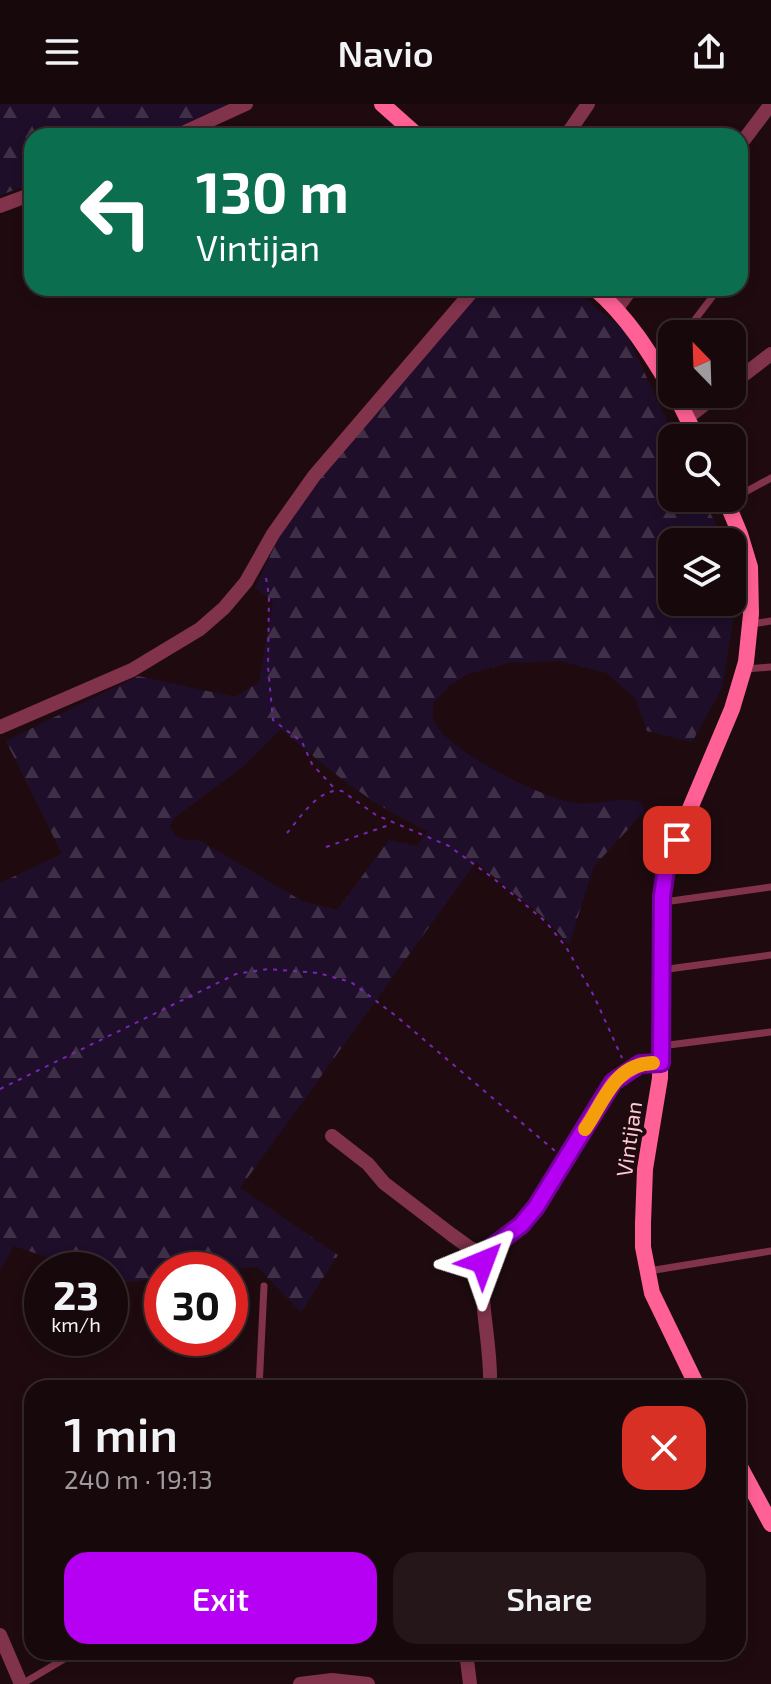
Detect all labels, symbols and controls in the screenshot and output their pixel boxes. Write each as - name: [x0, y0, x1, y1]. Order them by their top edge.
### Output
- icon: menu: [40, 30, 84, 74]
- icon: share: [687, 30, 731, 74]
- text: Navio: [337, 31, 434, 74]
- text: 130 m: [196, 157, 349, 224]
- icon: left: [64, 160, 168, 264]
- text: Vintijan: [196, 225, 320, 268]
- north arrow: [658, 320, 746, 408]
- map controls: [658, 320, 746, 616]
- button: search: [658, 424, 746, 512]
- button: layers: [658, 528, 746, 616]
- pin: [643, 806, 711, 874]
- icon: arrive: [655, 818, 699, 862]
- street label: Vintijan: [610, 1099, 647, 1178]
- position arrow: [441, 1220, 525, 1304]
- speed limit sign: 30: [144, 1252, 248, 1356]
- text: 23: [53, 1270, 99, 1318]
- text: km/h: [51, 1312, 101, 1336]
- text: 1 min: [64, 1404, 178, 1462]
- button: close: [622, 1406, 706, 1490]
- text: 240 m · 19:13: [64, 1463, 213, 1494]
- button: Exit: [64, 1552, 377, 1644]
- button: Share: [393, 1552, 706, 1644]

